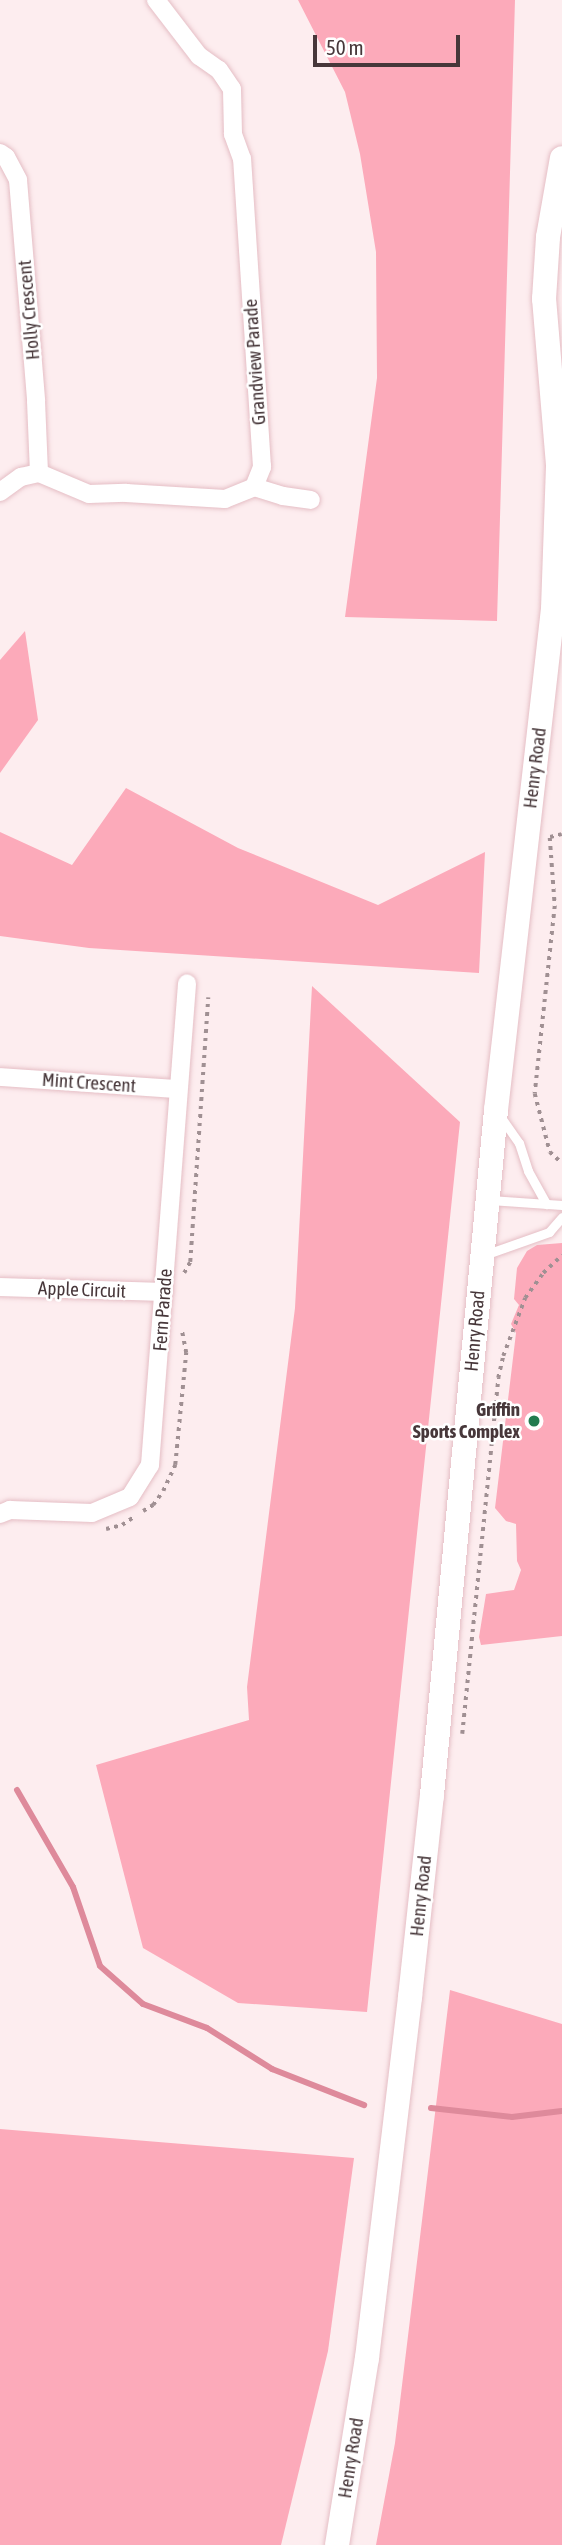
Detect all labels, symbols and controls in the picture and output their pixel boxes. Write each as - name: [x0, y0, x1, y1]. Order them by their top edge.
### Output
- scale bar: [317, 21, 464, 65]
- text: 50 m: [326, 35, 364, 59]
- street label: Holly Crescent: [13, 259, 45, 361]
- street label: Grandview Parade: [239, 298, 271, 426]
- street label: Henry Road: [519, 726, 551, 810]
- street label: Mint Crescent: [41, 1068, 137, 1098]
- street label: Fern Parade: [149, 1268, 177, 1352]
- street label: Apple Circuit: [38, 1277, 126, 1303]
- street label: Henry Road: [460, 1290, 490, 1372]
- place label: Griffin Sports Complex: [413, 1399, 520, 1443]
- marker: Griffin Sports Complex: [526, 1413, 542, 1429]
- street label: Henry Road: [405, 1854, 437, 1938]
- street label: Henry Road: [333, 2416, 369, 2500]

